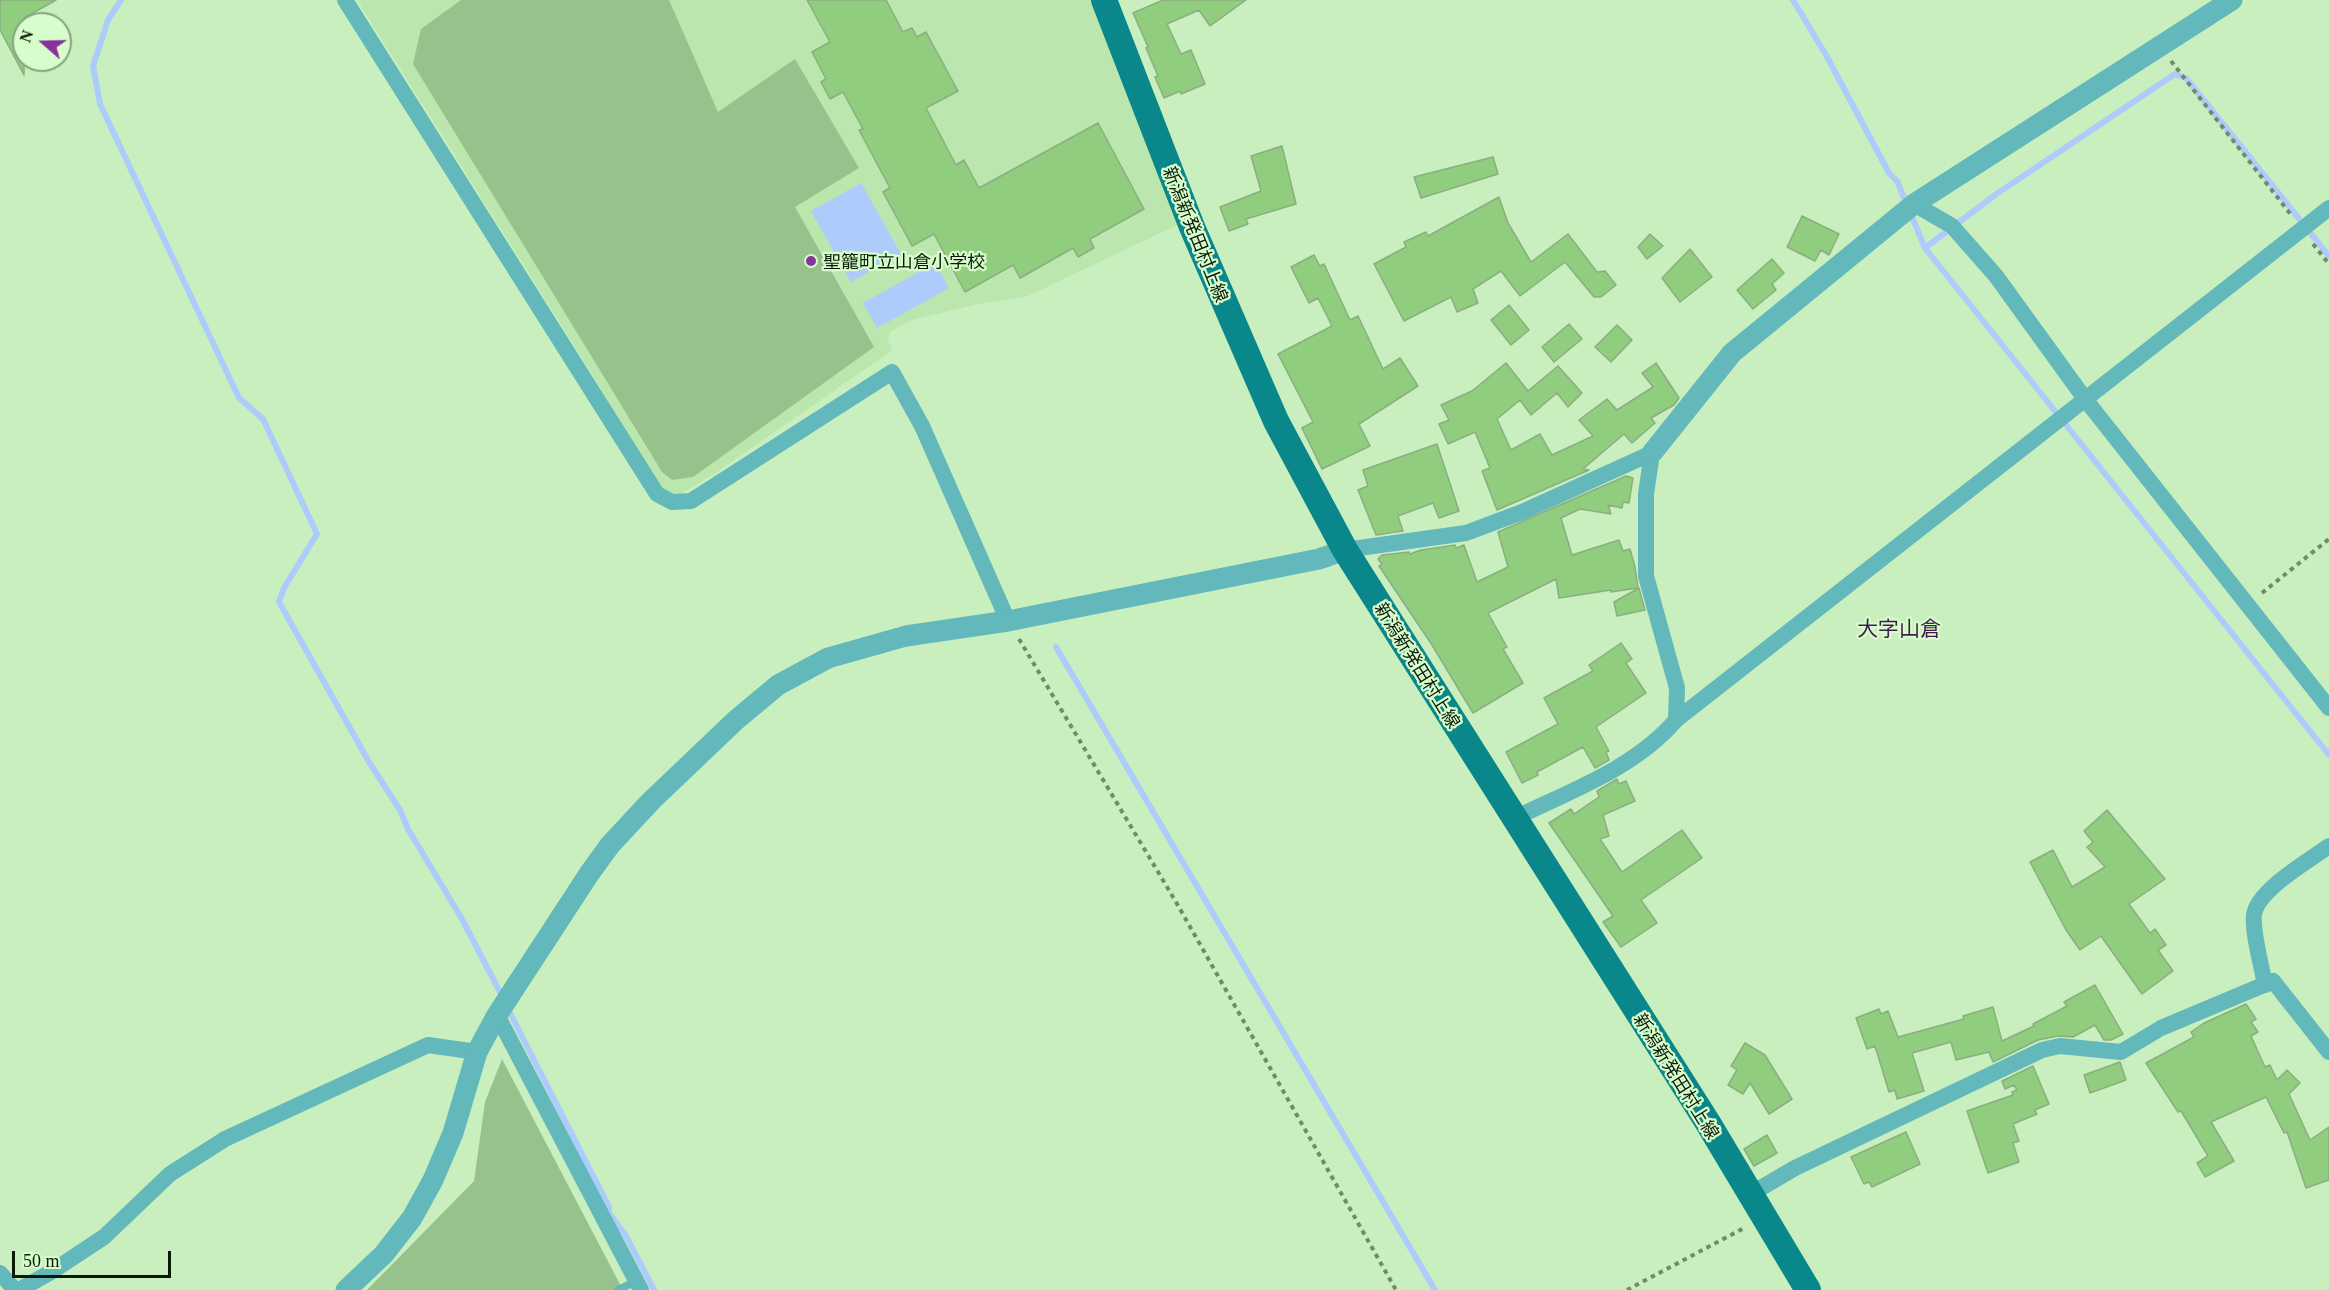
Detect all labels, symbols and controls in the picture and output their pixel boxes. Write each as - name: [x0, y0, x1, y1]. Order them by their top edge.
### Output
- north arrow: [12, 12, 72, 72]
- text: N: [17, 28, 36, 45]
- street label: 新潟新発田村上線: [1159, 163, 1233, 305]
- place label: 聖籠町立山倉小学校: [823, 250, 985, 272]
- marker: 聖籠町立山倉小学校: [804, 254, 818, 268]
- street label: 新潟新発田村上線: [1371, 598, 1465, 732]
- district label: 大字山倉: [1857, 615, 1941, 641]
- street label: 新潟新発田村上線: [1630, 1009, 1724, 1143]
- scale bar: [15, 1239, 174, 1277]
- text: 50 m: [23, 1251, 60, 1271]

